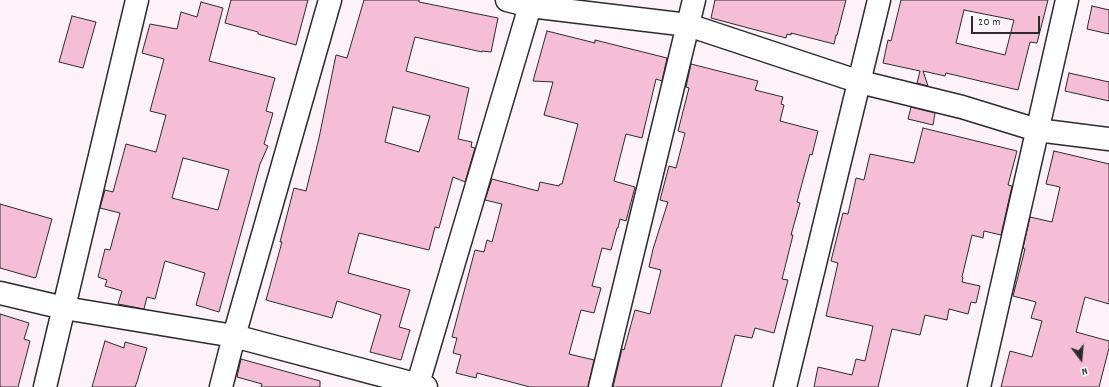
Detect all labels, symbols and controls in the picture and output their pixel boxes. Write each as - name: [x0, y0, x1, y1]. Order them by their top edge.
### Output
- scale bar: [973, 8, 1042, 34]
- text: 20 m: [978, 14, 1001, 31]
- north arrow: [1061, 339, 1101, 379]
- text: N: [1079, 362, 1089, 379]

